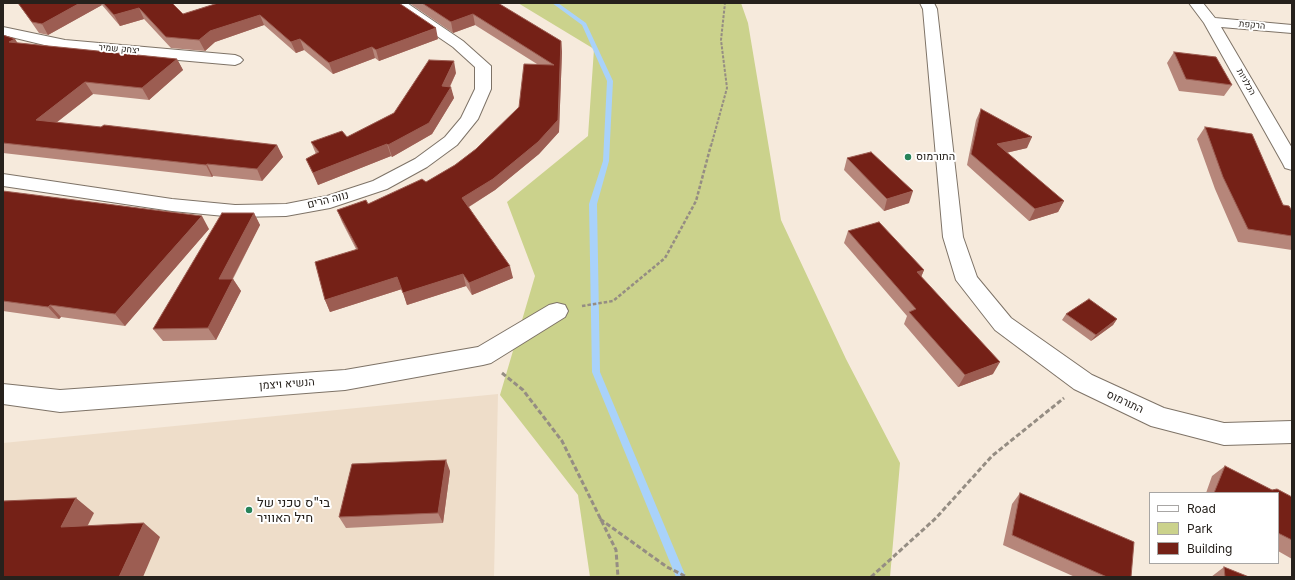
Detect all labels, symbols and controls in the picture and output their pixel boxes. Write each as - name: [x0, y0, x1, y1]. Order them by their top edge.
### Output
- street label: הרקפת: [1238, 18, 1266, 32]
- street label: יצחק שמיר: [98, 42, 140, 56]
- street label: הכלניות: [1234, 67, 1258, 97]
- place label: התורמוס: [916, 150, 955, 164]
- marker: התורמוס: [903, 152, 913, 162]
- street label: נווה הרים: [306, 188, 350, 212]
- street label: הנשיא ויצמן: [259, 375, 315, 393]
- street label: התורמוס: [1104, 388, 1146, 416]
- legend: [1149, 492, 1279, 564]
- place label: בי"ס טכני של חיל האוויר: [257, 495, 330, 526]
- text: Road: [1187, 501, 1216, 516]
- marker: בי"ס טכני של חיל האוויר: [244, 505, 254, 515]
- text: Park: [1187, 521, 1213, 536]
- text: Building: [1187, 541, 1232, 556]

